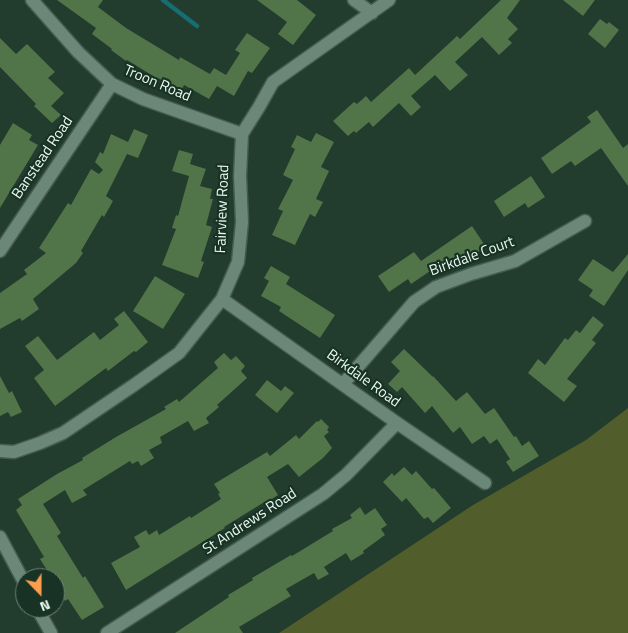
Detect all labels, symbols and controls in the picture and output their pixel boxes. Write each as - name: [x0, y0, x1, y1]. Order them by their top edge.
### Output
- street label: Troon Road: [121, 62, 193, 106]
- street label: Banstead Road: [9, 113, 77, 203]
- street label: Fairview Road: [212, 164, 234, 254]
- street label: Birkdale Court: [427, 233, 517, 281]
- street label: Birkdale Road: [323, 346, 403, 412]
- street label: St Andrews Road: [200, 485, 300, 559]
- north arrow: [15, 568, 65, 618]
- text: N: [37, 595, 54, 618]

